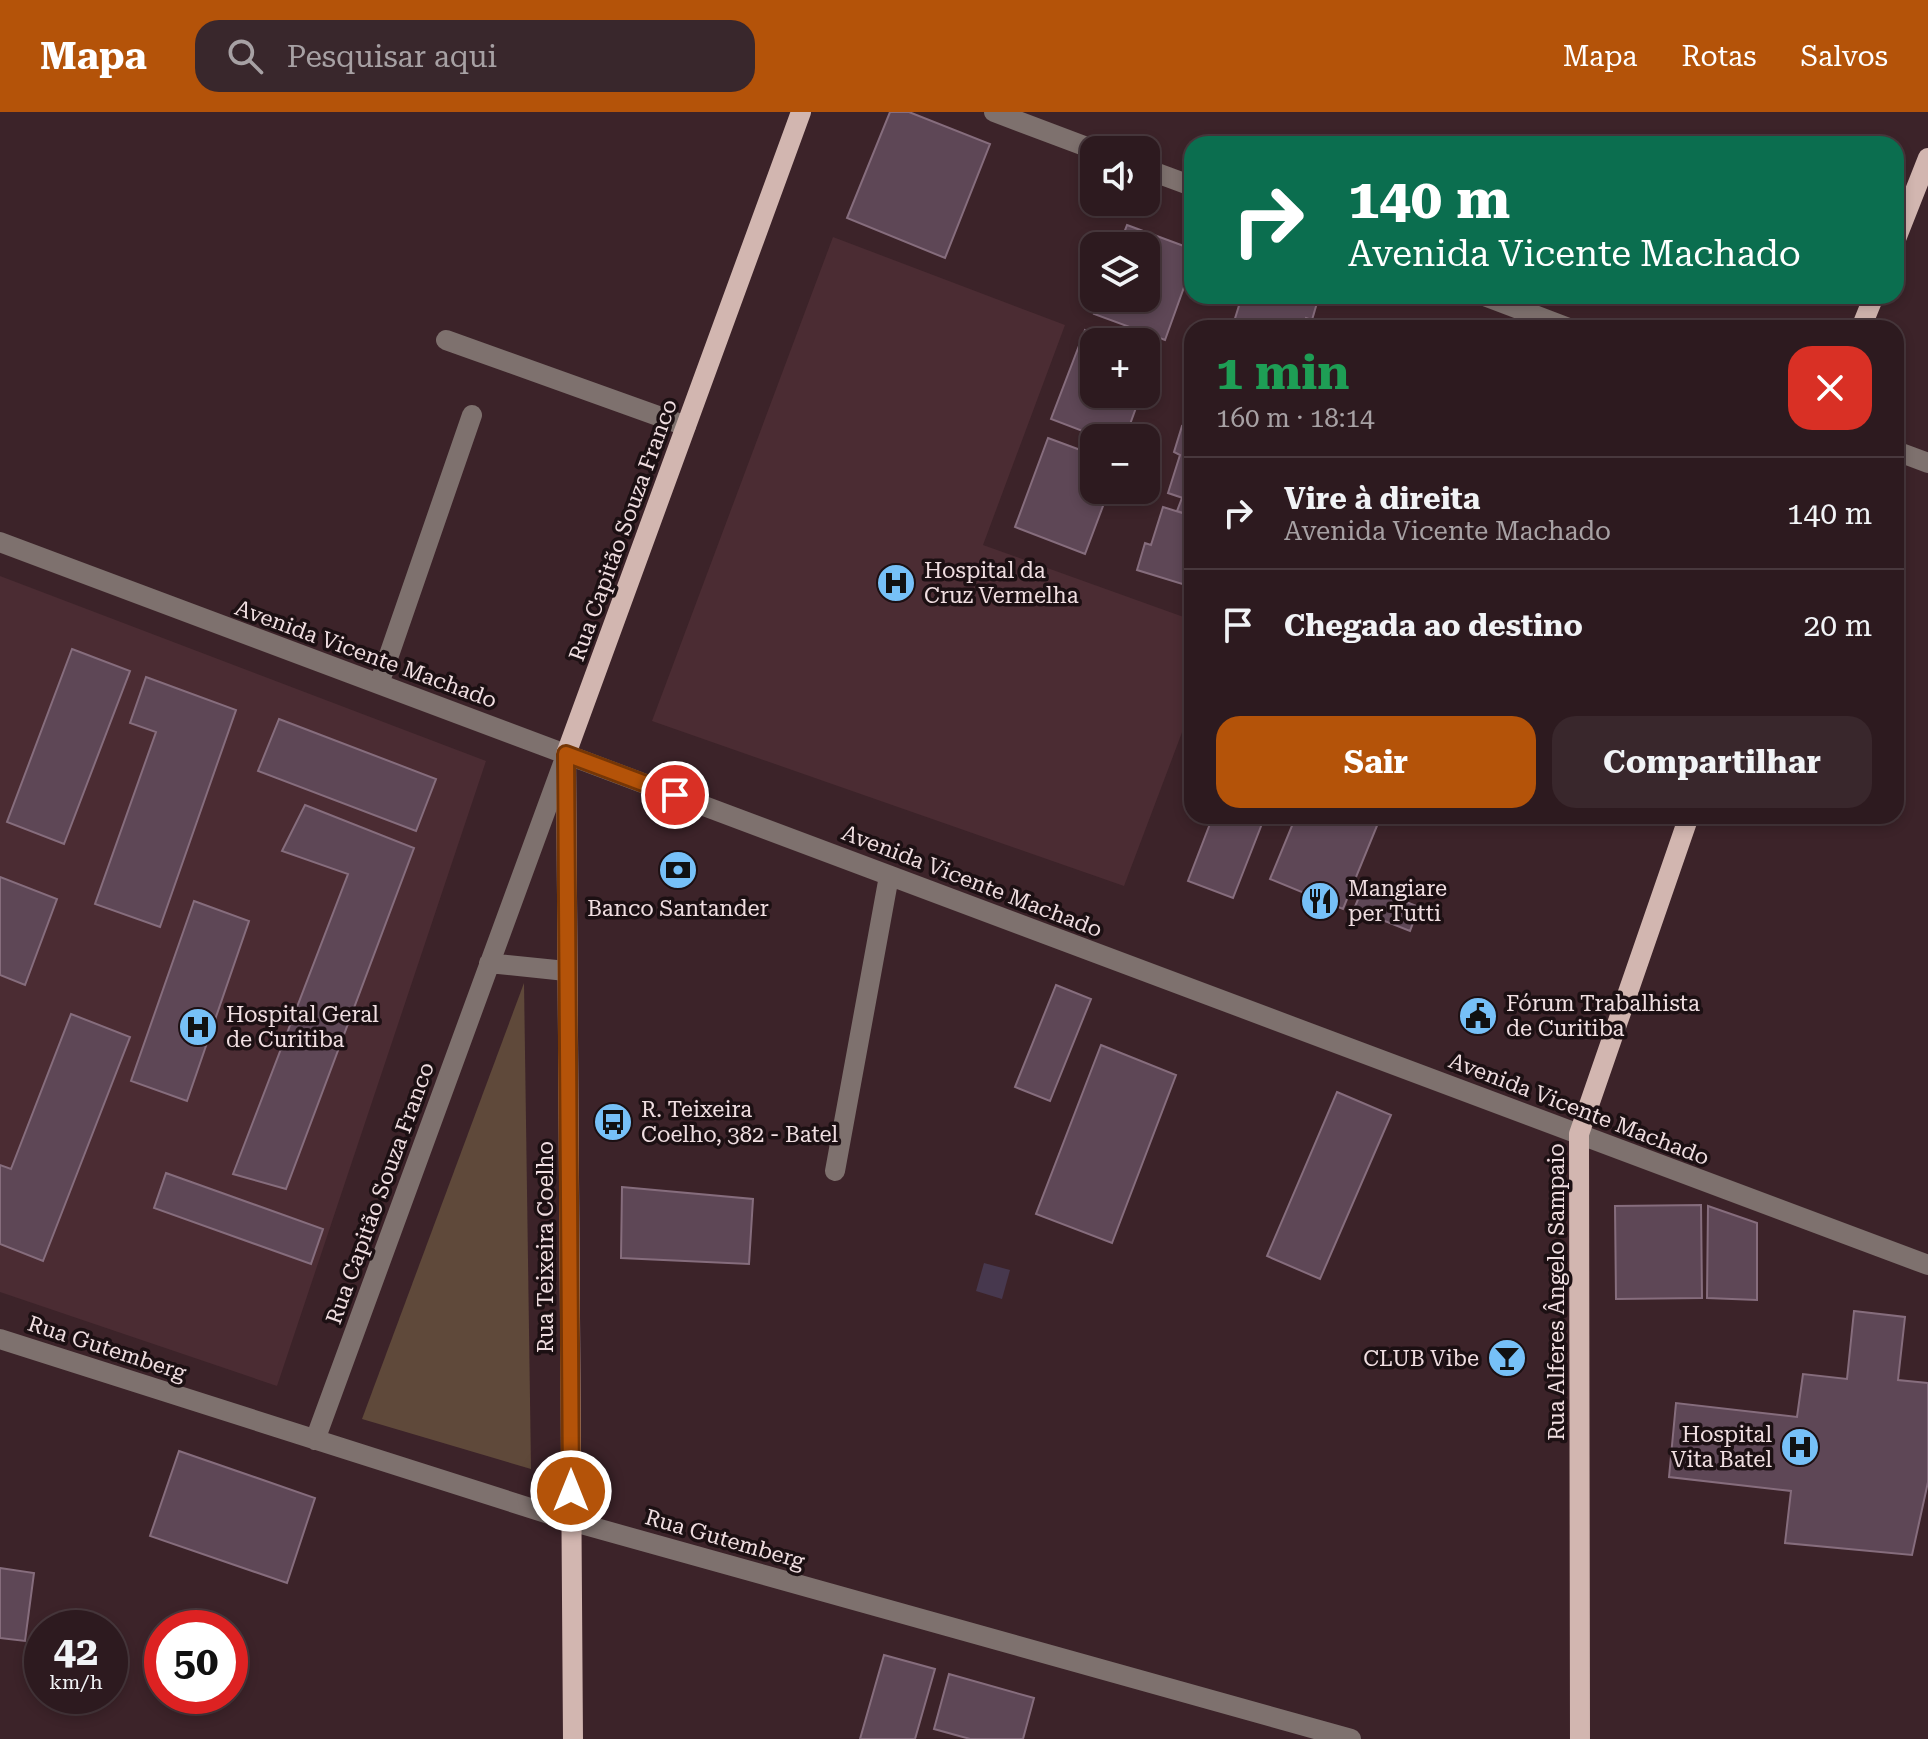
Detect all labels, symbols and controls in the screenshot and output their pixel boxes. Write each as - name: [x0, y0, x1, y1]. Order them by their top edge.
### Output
- search box: [195, 20, 755, 92]
- text: Mapa: [40, 34, 147, 78]
- icon: search: [223, 34, 267, 78]
- text: Pesquisar aqui: [287, 39, 497, 74]
- text: Mapa: [1563, 40, 1637, 73]
- text: Rotas: [1681, 40, 1756, 73]
- text: Salvos: [1800, 40, 1888, 73]
- map controls: [1080, 136, 1160, 504]
- button: sound: [1080, 136, 1160, 216]
- text: 140 m: [1348, 166, 1510, 232]
- icon: right: [1216, 168, 1320, 272]
- button: layers: [1080, 232, 1160, 312]
- text: Avenida Vicente Machado: [1348, 233, 1801, 275]
- button: +: [1080, 328, 1160, 408]
- text: 1 min: [1216, 345, 1349, 401]
- button: close: [1788, 346, 1872, 430]
- street label: Rua Capitão Souza Franco: [564, 396, 682, 664]
- text: 160 m · 18:14: [1216, 403, 1375, 433]
- button: −: [1080, 424, 1160, 504]
- text: Vire à direita: [1284, 481, 1480, 516]
- icon: right: [1216, 491, 1260, 535]
- text: 140 m: [1787, 496, 1872, 531]
- text: Avenida Vicente Machado: [1284, 516, 1611, 546]
- place label: Hospital da Cruz Vermelha: [924, 558, 1079, 608]
- hospital icon: Hospital da Cruz Vermelha: [875, 562, 917, 604]
- street label: Avenida Vicente Machado: [232, 595, 500, 713]
- icon: arrive: [1216, 603, 1260, 647]
- text: Chegada ao destino: [1284, 608, 1583, 643]
- text: 20 m: [1803, 608, 1872, 643]
- button: Sair: [1216, 716, 1536, 808]
- button: Compartilhar: [1552, 716, 1872, 808]
- pin: [641, 761, 709, 829]
- icon: arrive: [653, 773, 697, 817]
- street label: Avenida Vicente Machado: [838, 820, 1106, 942]
- bank icon: Banco Santander: [657, 849, 699, 891]
- place label: Mangiare per Tutti: [1348, 876, 1447, 926]
- restaurant icon: Mangiare per Tutti: [1299, 880, 1341, 922]
- place label: Banco Santander: [587, 896, 769, 921]
- place label: Fórum Trabalhista de Curitiba: [1506, 991, 1700, 1041]
- public building icon: Fórum Trabalhista de Curitiba: [1457, 995, 1499, 1037]
- place label: Hospital Geral de Curitiba: [226, 1002, 379, 1052]
- hospital icon: Hospital Geral de Curitiba: [177, 1006, 219, 1048]
- street label: Avenida Vicente Machado: [1445, 1048, 1713, 1170]
- street label: Rua Capitão Souza Franco: [321, 1059, 439, 1327]
- place label: R. Teixeira Coelho, 382 - Batel: [641, 1097, 838, 1147]
- bus stop icon: R. Teixeira Coelho, 382 - Batel: [592, 1101, 634, 1143]
- street label: Rua Teixeira Coelho: [533, 1141, 558, 1353]
- street label: Rua Alferes Ângelo Sampaio: [1543, 1143, 1569, 1441]
- street label: Rua Gutemberg: [25, 1311, 190, 1385]
- bar icon: CLUB Vibe: [1486, 1337, 1528, 1379]
- place label: CLUB Vibe: [1363, 1346, 1479, 1371]
- place label: Hospital Vita Batel: [1671, 1422, 1772, 1472]
- hospital icon: Hospital Vita Batel: [1779, 1426, 1821, 1468]
- position arrow: [529, 1449, 613, 1533]
- street label: Rua Gutemberg: [642, 1504, 808, 1574]
- speed limit sign: 50: [144, 1610, 248, 1714]
- text: 42: [54, 1628, 98, 1675]
- text: km/h: [49, 1670, 103, 1694]

